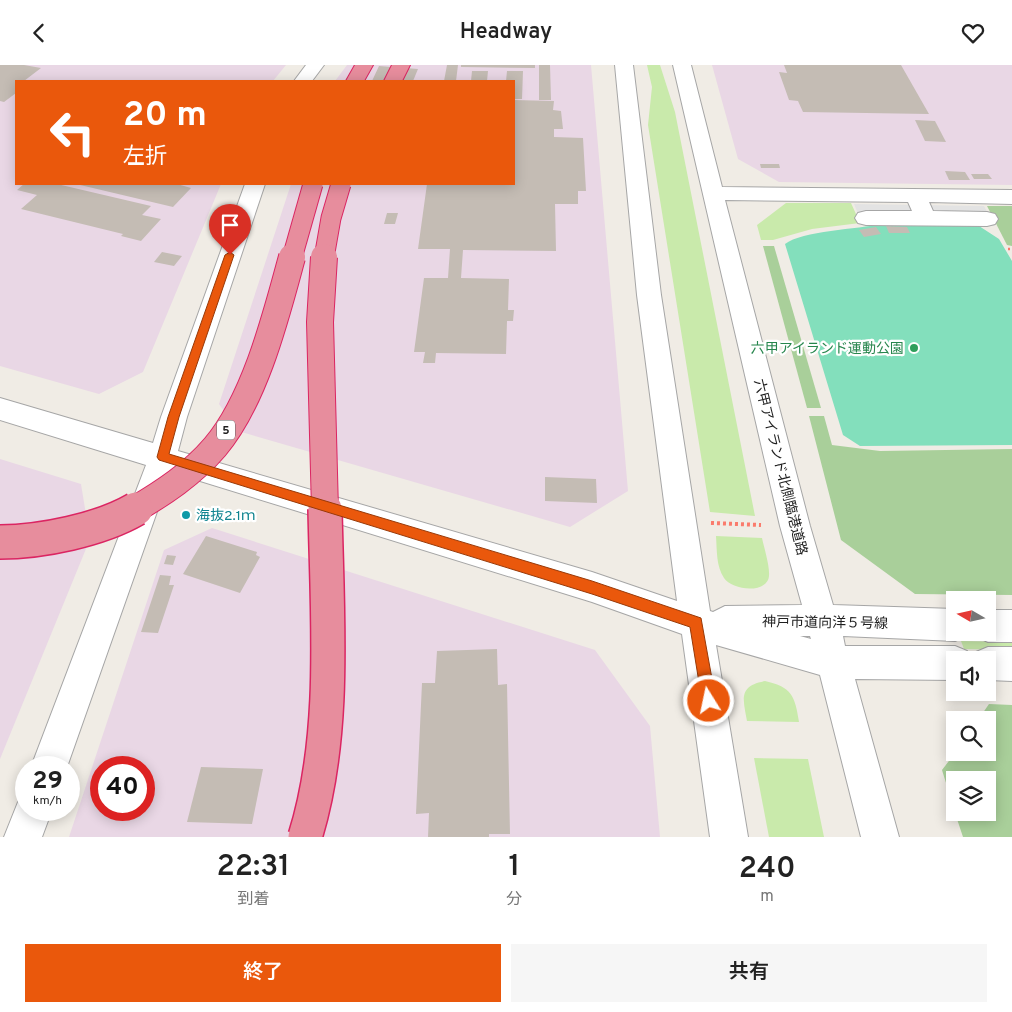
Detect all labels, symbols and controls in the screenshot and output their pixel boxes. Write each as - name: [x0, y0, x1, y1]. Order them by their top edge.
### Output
- icon: back: [25, 19, 53, 47]
- text: Headway: [460, 19, 552, 46]
- icon: heart: [959, 19, 987, 47]
- text: 20 m: [123, 94, 207, 138]
- icon: left: [40, 100, 105, 165]
- text: 左折: [123, 144, 167, 171]
- pin: [209, 204, 251, 255]
- icon: arrive: [216, 211, 244, 239]
- place label: 六甲アイランド運動公園: [751, 341, 904, 358]
- marker: 六甲アイランド運動公園: [908, 342, 920, 354]
- street label: 六甲アイランド北側臨港道路: [749, 377, 811, 557]
- road number: 5: [217, 421, 235, 439]
- place label: 海抜2.1ｍ: [196, 508, 255, 525]
- marker: 海抜2.1ｍ: [180, 509, 192, 521]
- north arrow: [946, 591, 996, 641]
- map controls: [946, 591, 996, 821]
- street label: 神戸市道向洋５号線: [762, 614, 888, 633]
- button: sound: [946, 651, 996, 701]
- position arrow: [682, 674, 734, 726]
- button: search: [946, 711, 996, 761]
- speed limit sign: 40: [90, 756, 155, 821]
- text: 29: [32, 766, 63, 798]
- button: layers: [946, 771, 996, 821]
- text: km/h: [33, 793, 62, 809]
- text: 22:31: [216, 849, 290, 886]
- text: 1: [508, 849, 520, 886]
- text: 240: [739, 851, 796, 888]
- text: m: [760, 887, 774, 907]
- text: 到着: [237, 890, 269, 910]
- text: 分: [506, 890, 522, 910]
- button: 終了: [25, 944, 501, 1002]
- button: 共有: [511, 944, 987, 1002]

